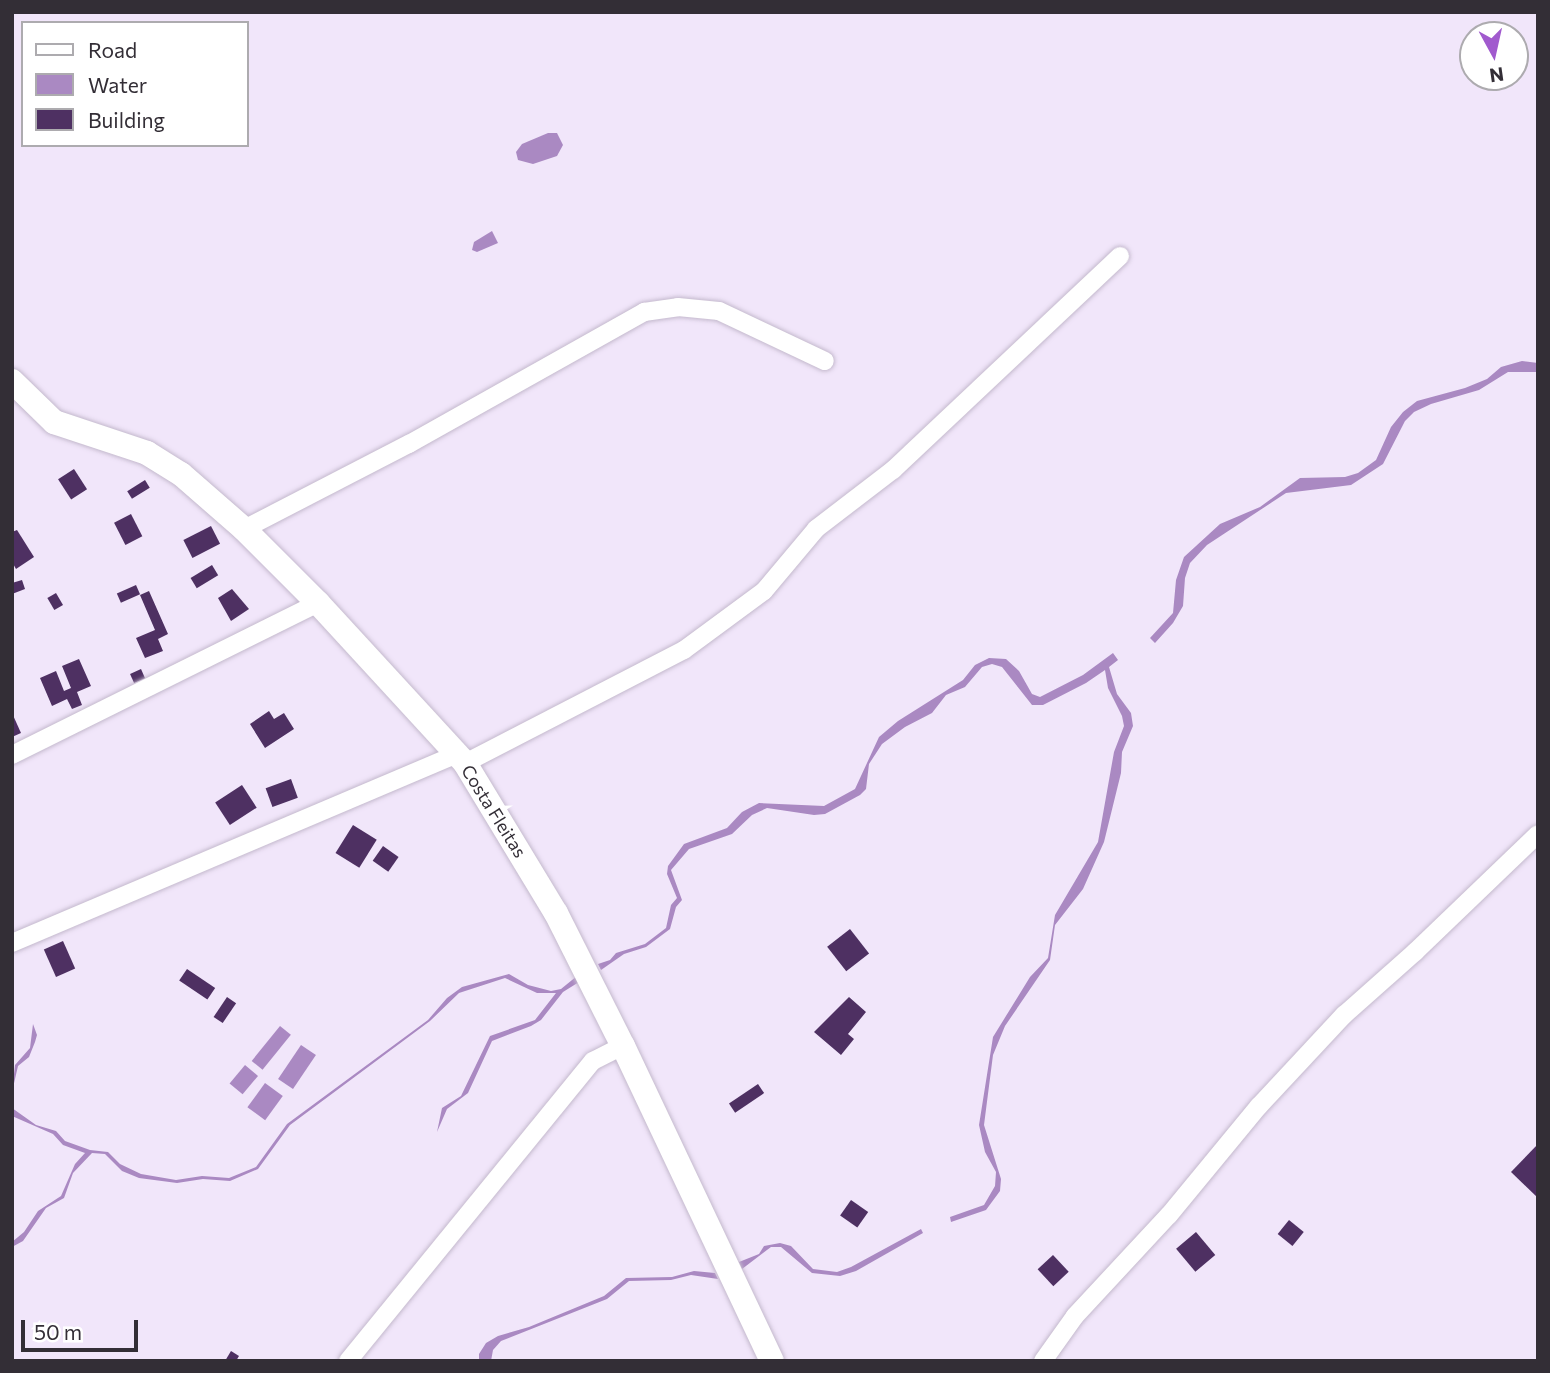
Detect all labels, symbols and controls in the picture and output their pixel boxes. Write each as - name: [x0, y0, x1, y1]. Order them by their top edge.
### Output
- legend: [21, 21, 248, 147]
- north arrow: [1459, 21, 1529, 91]
- text: Road: [88, 37, 137, 62]
- text: N: [1488, 63, 1505, 88]
- text: Water: [88, 72, 147, 97]
- text: Building: [88, 107, 165, 132]
- street label: Costa Fleitas: [457, 761, 531, 861]
- scale bar: [24, 1306, 142, 1350]
- text: 50 m: [34, 1319, 82, 1344]

